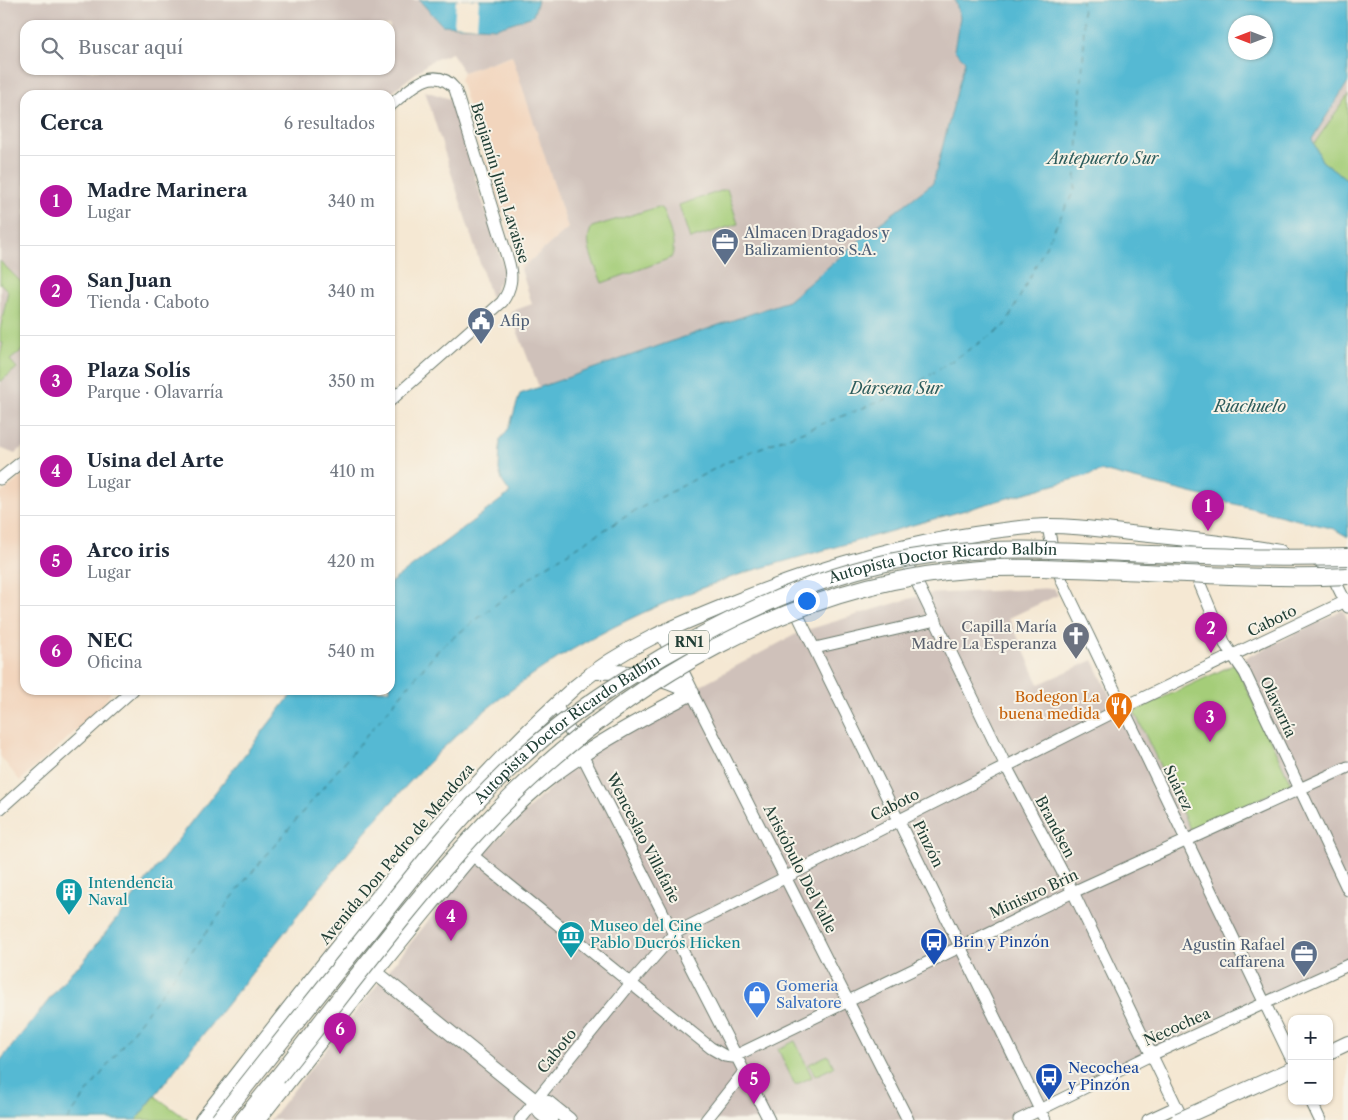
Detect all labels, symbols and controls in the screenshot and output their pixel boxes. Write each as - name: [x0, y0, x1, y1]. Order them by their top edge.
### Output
- north arrow: [1228, 15, 1273, 60]
- search box: [20, 20, 395, 75]
- icon: search: [38, 34, 66, 62]
- text: Buscar aquí: [78, 36, 183, 59]
- street label: Benjamín Juan Lavaisse: [467, 100, 534, 266]
- text: Cerca: [40, 110, 103, 135]
- text: 6 resultados: [284, 113, 375, 133]
- water label: Antepuerto Sur: [1045, 148, 1160, 168]
- text: Madre Marinera: [87, 179, 247, 202]
- text: 1: [52, 191, 60, 211]
- text: 340 m: [328, 191, 375, 211]
- text: Lugar: [87, 202, 131, 222]
- place label: Almacen Dragados y Balizamientos S.A.: [743, 223, 891, 259]
- office icon: Almacen Dragados y Balizamientos S.A.: [710, 227, 740, 266]
- text: San Juan: [87, 269, 172, 292]
- text: 2: [51, 281, 61, 301]
- text: 340 m: [328, 281, 375, 301]
- text: Tienda · Caboto: [87, 292, 209, 312]
- public building icon: Afip: [466, 306, 496, 345]
- place label: Afip: [499, 311, 530, 330]
- text: Plaza Solís: [87, 359, 191, 382]
- text: 3: [51, 371, 61, 391]
- text: 350 m: [328, 371, 375, 391]
- water label: Dársena Sur: [848, 378, 944, 398]
- text: Parque · Olavarría: [87, 382, 223, 402]
- water label: Riachuelo: [1212, 396, 1286, 416]
- text: Usina del Arte: [87, 449, 224, 472]
- text: 4: [51, 461, 61, 481]
- text: 410 m: [330, 461, 375, 481]
- text: Lugar: [87, 472, 131, 492]
- pin: 1: [1192, 490, 1224, 531]
- text: Arco iris: [87, 539, 170, 562]
- street label: Autopista Doctor Ricardo Balbín: [825, 540, 1058, 588]
- text: 5: [52, 551, 60, 571]
- text: 420 m: [327, 551, 375, 571]
- text: Lugar: [87, 562, 131, 582]
- your location: [794, 588, 820, 614]
- street label: Caboto: [1244, 601, 1299, 641]
- pin: 2: [1195, 612, 1227, 653]
- place label: Capilla María Madre La Esperanza: [911, 617, 1057, 653]
- church icon: Capilla María Madre La Esperanza: [1061, 621, 1091, 660]
- text: NEC: [87, 629, 133, 652]
- road number: RN1: [669, 630, 709, 654]
- text: 6: [51, 641, 61, 661]
- text: 540 m: [328, 641, 375, 661]
- street label: Autopista Doctor Ricardo Balbín: [469, 650, 664, 808]
- text: Oficina: [87, 652, 142, 672]
- street label: Olavarría: [1256, 673, 1301, 740]
- place label: Bodegon La buena medida: [999, 687, 1100, 723]
- restaurant icon: Bodegon La buena medida: [1104, 691, 1134, 730]
- pin: 3: [1194, 701, 1226, 742]
- street label: Avenida Don Pedro de Mendoza: [315, 759, 478, 949]
- street label: Suárez: [1159, 762, 1198, 814]
- street label: Wenceslao Villafañe: [602, 768, 685, 906]
- street label: Caboto: [867, 784, 922, 825]
- street label: Brandsen: [1031, 793, 1080, 862]
- street label: Aristóbulo Del Valle: [759, 800, 841, 936]
- street label: Pinzón: [909, 817, 948, 871]
- street label: Ministro Brin: [987, 865, 1082, 922]
- place label: Intendencia Naval: [88, 873, 173, 909]
- building icon: Intendencia Naval: [54, 877, 84, 916]
- pin: 4: [435, 900, 467, 941]
- place label: Museo del Cine Pablo Ducrós Hicken: [590, 916, 741, 952]
- museum icon: Museo del Cine Pablo Ducrós Hicken: [556, 920, 586, 959]
- bus stop icon: Brin y Pinzón: [919, 927, 949, 966]
- place label: Brin y Pinzón: [953, 932, 1050, 951]
- place label: Agustin Rafael caffarena: [1181, 935, 1286, 971]
- office icon: Agustin Rafael caffarena: [1289, 939, 1319, 978]
- place label: Gomeria Salvatore: [776, 976, 842, 1012]
- shop icon: Gomeria Salvatore: [742, 980, 772, 1019]
- street label: Necochea: [1140, 1003, 1213, 1050]
- pin: 6: [324, 1013, 356, 1054]
- map controls: [1288, 1015, 1333, 1105]
- button: +: [1288, 1015, 1333, 1060]
- street label: Caboto: [533, 1024, 580, 1077]
- place label: Necochea y Pinzón: [1067, 1058, 1139, 1094]
- button: −: [1288, 1060, 1333, 1105]
- bus stop icon: Necochea y Pinzón: [1034, 1062, 1064, 1101]
- pin: 5: [738, 1063, 770, 1104]

